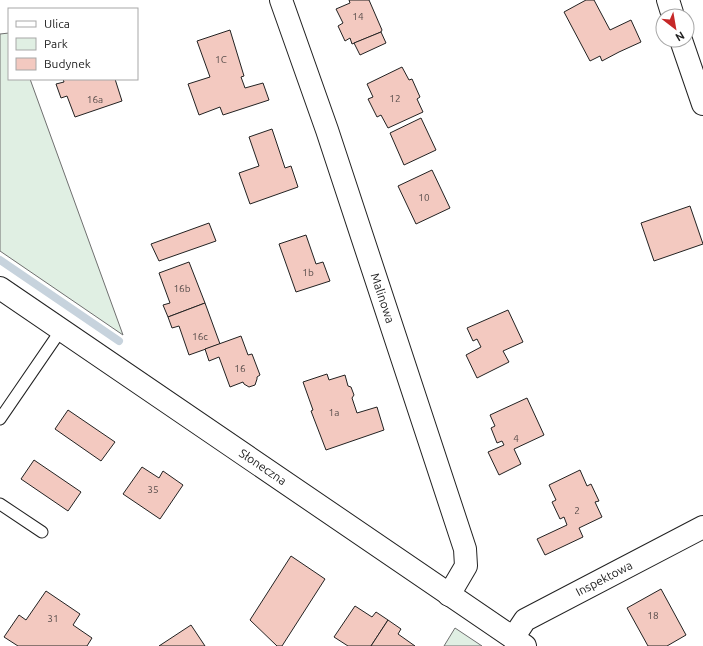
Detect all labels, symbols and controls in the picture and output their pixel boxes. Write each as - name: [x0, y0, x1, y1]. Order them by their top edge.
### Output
- legend: [8, 8, 138, 80]
- north arrow: [655, 8, 695, 48]
- house number: 14: [352, 11, 364, 22]
- text: Ulica: [44, 17, 70, 30]
- text: N: [674, 29, 687, 44]
- text: Park: [44, 37, 68, 50]
- house number: 1C: [215, 54, 227, 65]
- text: Budynek: [44, 57, 91, 70]
- house number: 12: [389, 93, 401, 104]
- house number: 16a: [87, 94, 103, 105]
- house number: 10: [418, 192, 430, 203]
- house number: 1b: [302, 267, 314, 278]
- street label: Malinowa: [369, 271, 397, 325]
- house number: 16b: [173, 283, 191, 294]
- house number: 16c: [192, 331, 208, 342]
- house number: 16: [234, 363, 246, 374]
- house number: 1a: [329, 407, 339, 418]
- house number: 4: [513, 433, 519, 444]
- street label: Słoneczna: [237, 446, 289, 487]
- house number: 35: [147, 484, 159, 495]
- house number: 2: [574, 505, 580, 516]
- street label: Inspektowa: [573, 558, 634, 598]
- house number: 18: [647, 610, 659, 621]
- house number: 31: [47, 613, 59, 624]

